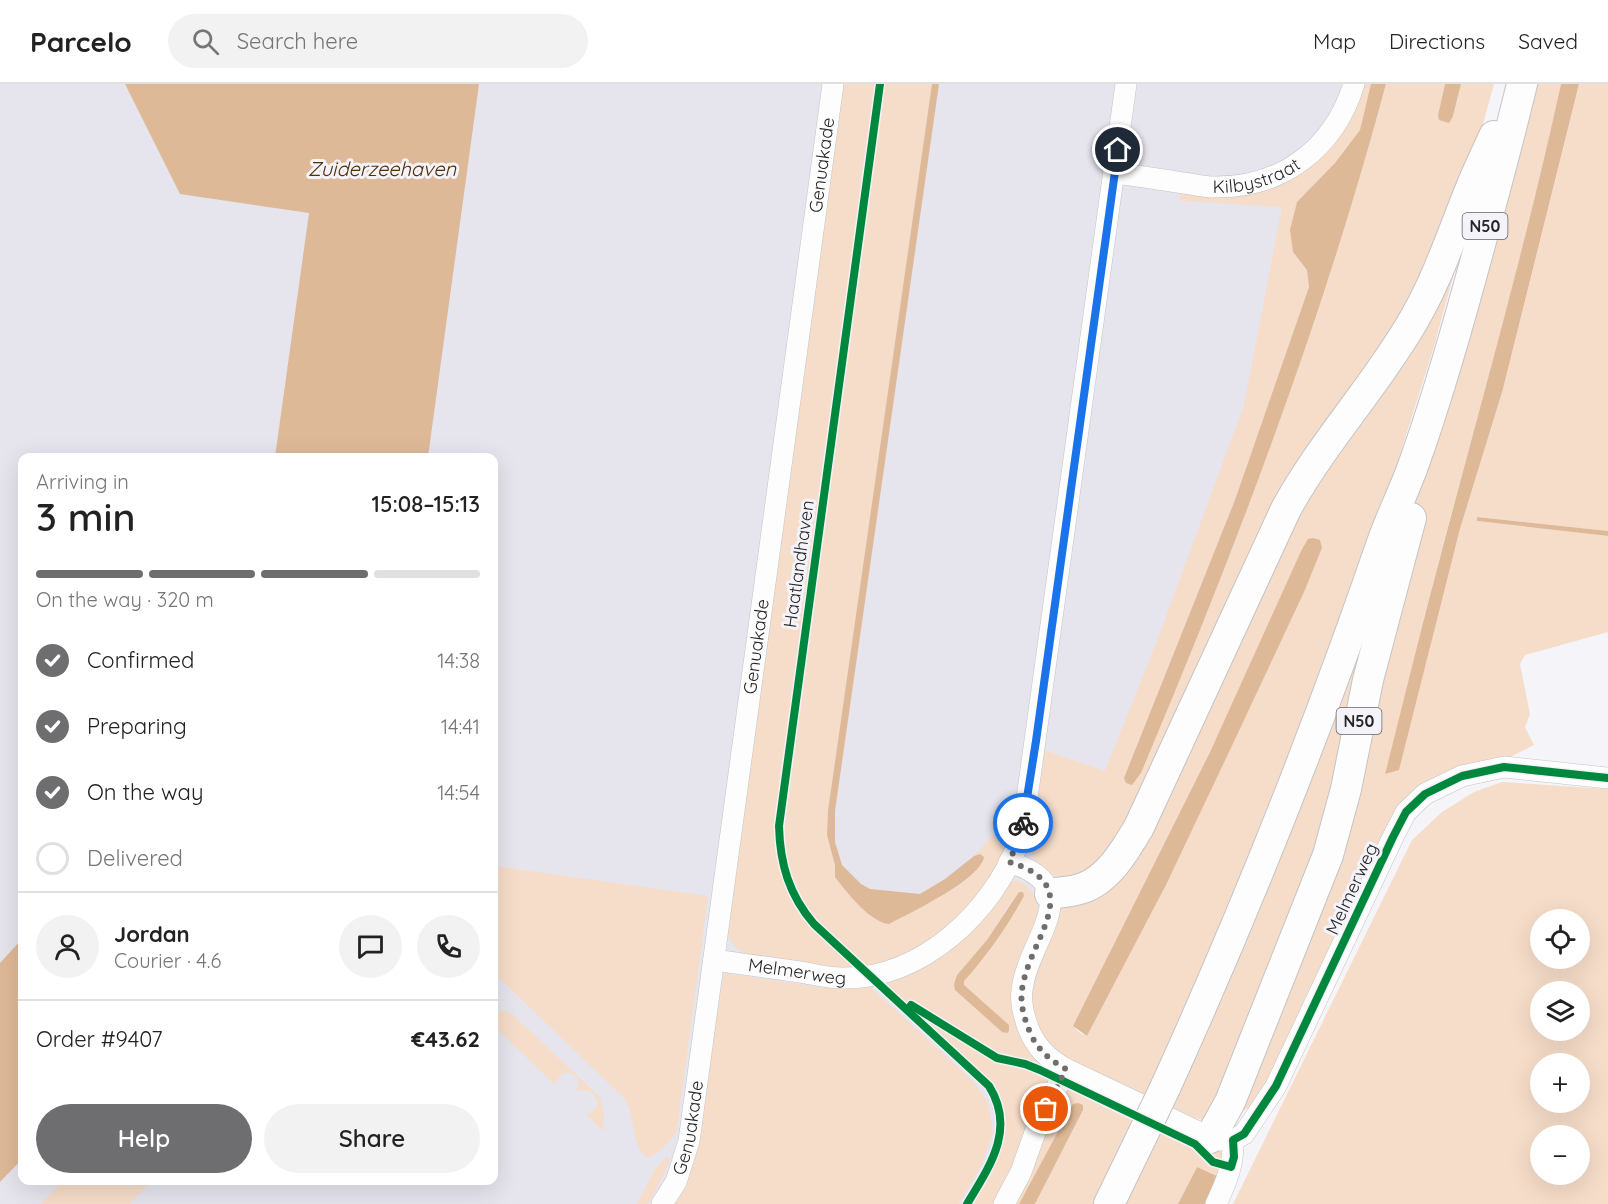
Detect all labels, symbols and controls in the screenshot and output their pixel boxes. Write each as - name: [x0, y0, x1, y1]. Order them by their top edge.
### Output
- search box: [168, 14, 588, 68]
- text: Parcelo: [30, 24, 132, 59]
- icon: search: [189, 25, 222, 58]
- text: Search here: [237, 27, 358, 55]
- text: Map: [1313, 28, 1356, 54]
- text: Directions: [1389, 28, 1485, 54]
- text: Saved: [1518, 28, 1578, 54]
- street label: Genuakade: [804, 116, 839, 214]
- pin: [1092, 124, 1143, 175]
- icon: home: [1101, 133, 1134, 166]
- street label: Kilbystraat: [1213, 153, 1304, 198]
- water label: Zuiderzeehaven: [308, 156, 456, 181]
- road number: N50: [1462, 213, 1508, 239]
- text: Arriving in: [36, 469, 129, 494]
- text: 15:08–15:13: [372, 490, 480, 518]
- text: 3 min: [36, 492, 135, 541]
- street label: Haatlandhaven: [778, 499, 819, 629]
- text: On the way · 320 m: [36, 587, 214, 612]
- street label: Genuakade: [738, 598, 774, 696]
- icon: check: [36, 644, 69, 677]
- text: Confirmed: [87, 646, 194, 674]
- text: 14:38: [437, 648, 480, 673]
- road number: N50: [1336, 708, 1382, 734]
- icon: check: [36, 710, 69, 743]
- text: Preparing: [87, 712, 187, 740]
- text: 14:41: [441, 714, 480, 739]
- icon: check: [36, 776, 69, 809]
- text: On the way: [87, 778, 203, 806]
- text: 14:54: [437, 780, 480, 805]
- courier: [993, 793, 1053, 853]
- icon: bike: [1007, 807, 1040, 840]
- street label: Melmerweg: [1320, 839, 1383, 938]
- text: Delivered: [87, 844, 183, 872]
- map controls: [1530, 909, 1590, 1185]
- button: locate: [1530, 909, 1590, 969]
- button: person: [36, 915, 99, 978]
- button: chat: [339, 915, 402, 978]
- button: phone: [417, 915, 480, 978]
- text: Jordan: [114, 920, 190, 948]
- text: Courier · 4.6: [114, 948, 221, 973]
- street label: Melmerweg: [747, 953, 846, 989]
- button: layers: [1530, 981, 1590, 1041]
- text: Order #9407: [36, 1025, 163, 1053]
- text: €43.62: [411, 1025, 480, 1053]
- button: +: [1530, 1053, 1590, 1113]
- street label: Genuakade: [667, 1079, 708, 1178]
- pin: [1020, 1083, 1071, 1134]
- icon: bag: [1029, 1092, 1062, 1125]
- button: Help: [36, 1104, 252, 1173]
- button: Share: [264, 1104, 480, 1173]
- button: −: [1530, 1125, 1590, 1185]

